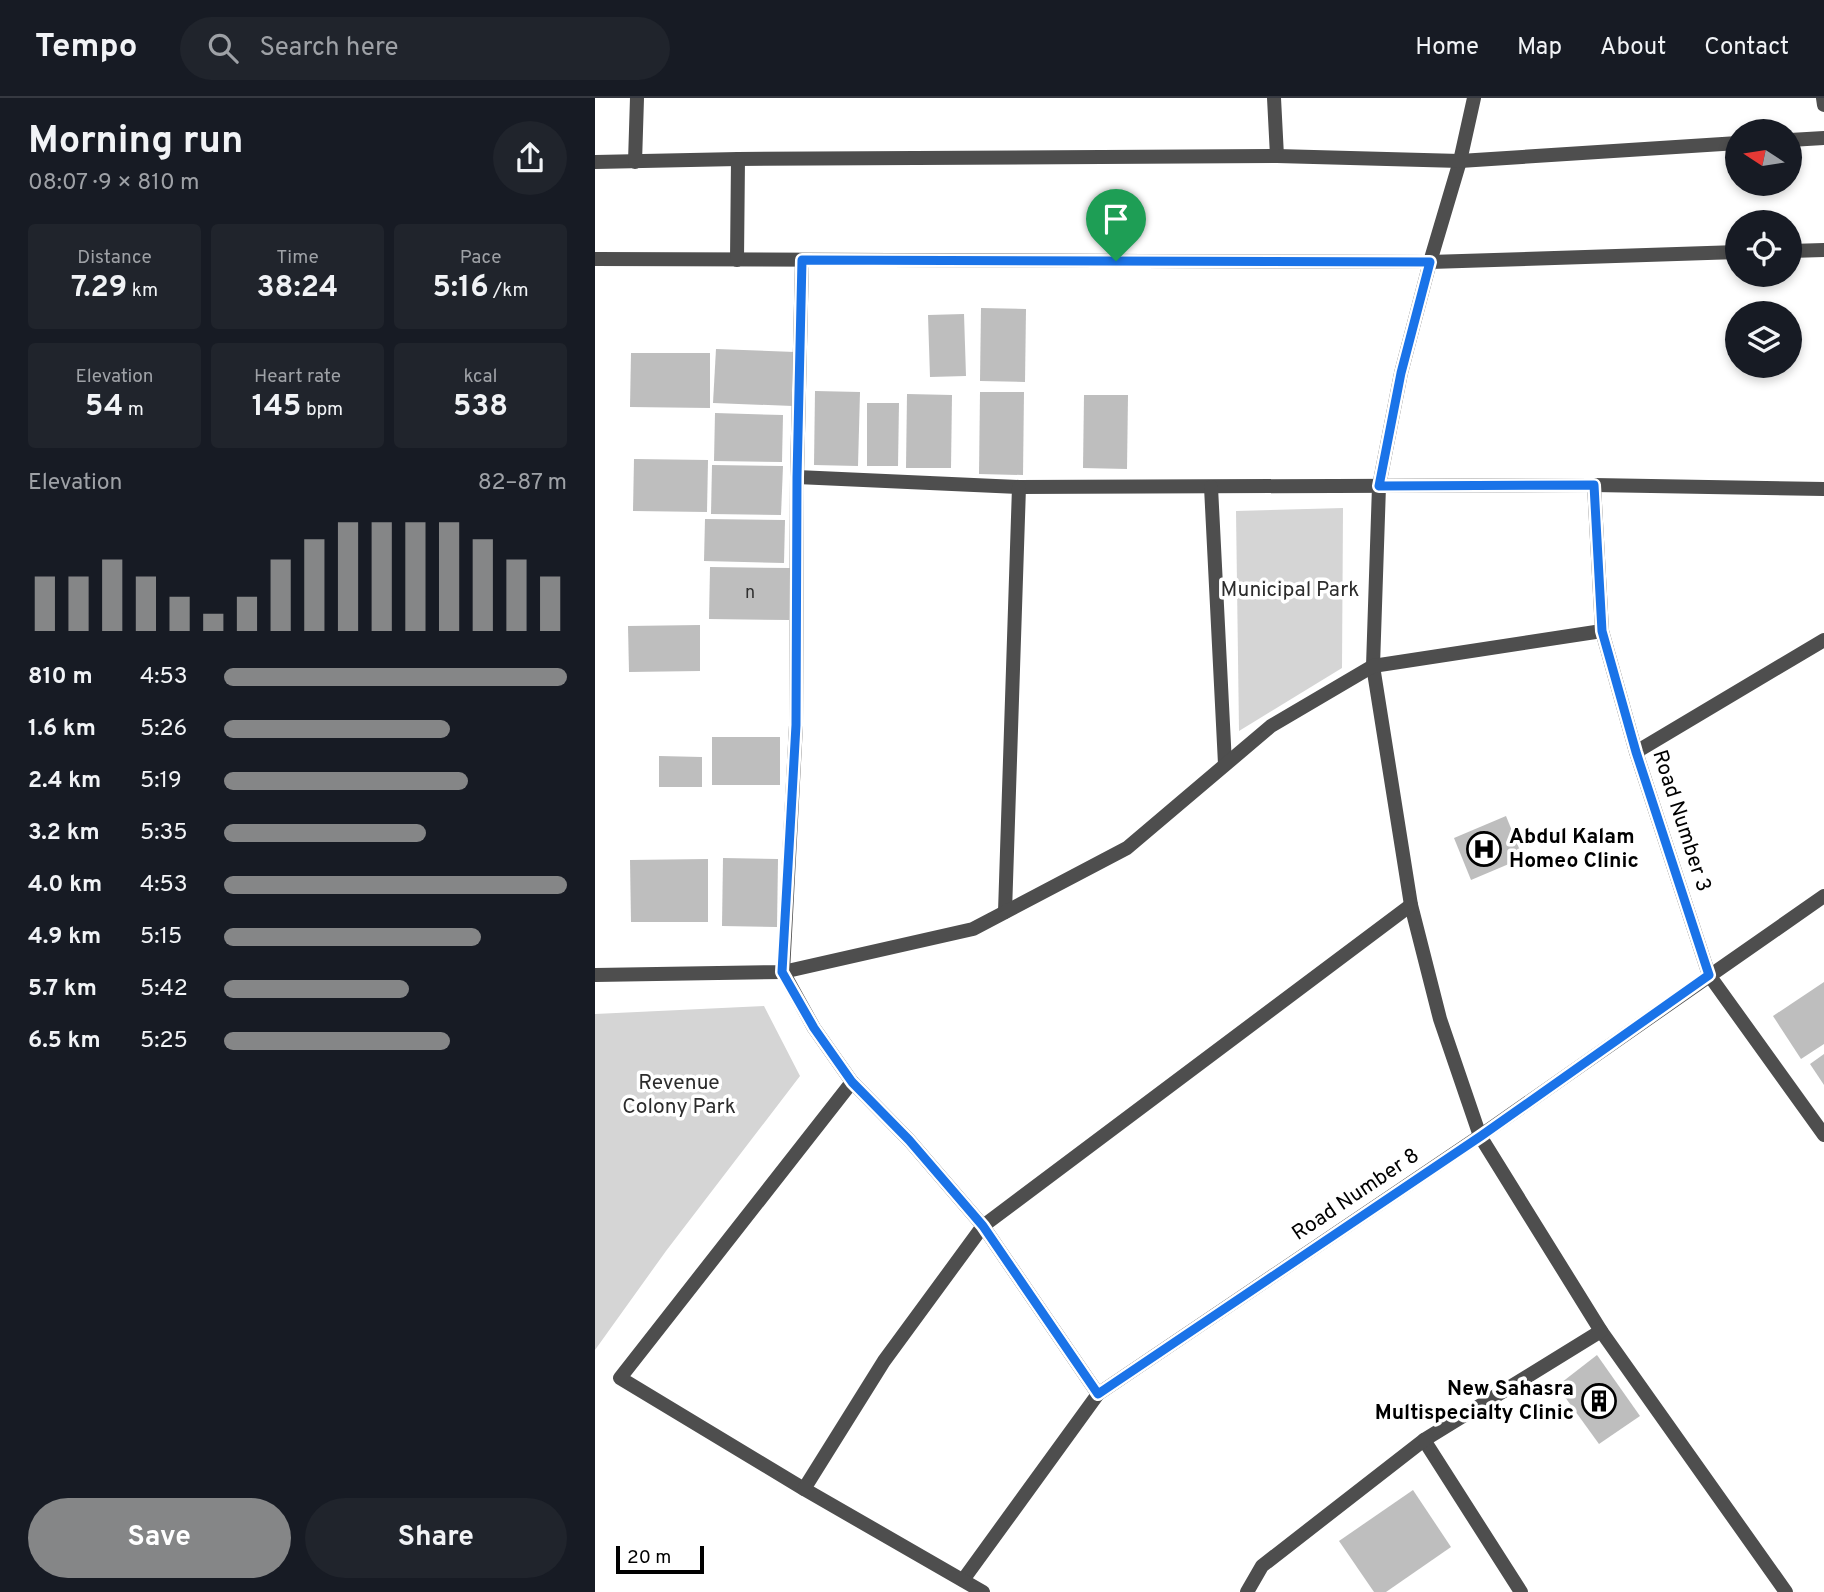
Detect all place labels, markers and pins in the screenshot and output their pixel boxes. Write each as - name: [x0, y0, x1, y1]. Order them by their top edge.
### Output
- pin: [1086, 189, 1146, 261]
- place label: Abdul Kalam Homeo Clinic: [1509, 824, 1639, 875]
- hospital icon: Abdul Kalam Homeo Clinic: [1465, 830, 1503, 868]
- place label: New Sahasra Multispecialty Clinic: [1375, 1376, 1574, 1427]
- building icon: New Sahasra Multispecialty Clinic: [1580, 1382, 1618, 1420]

